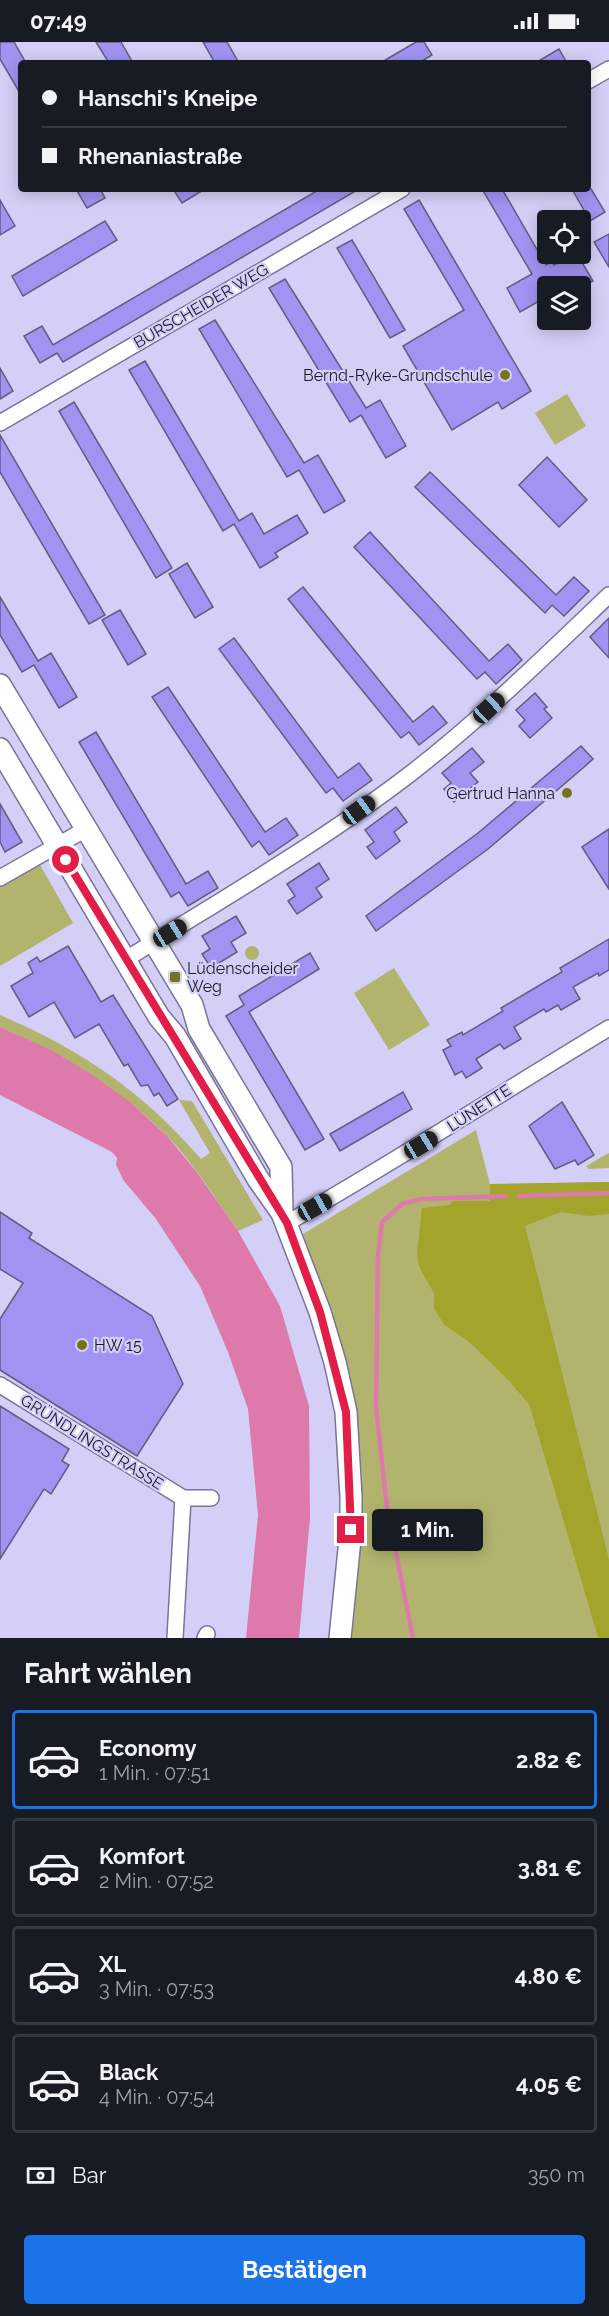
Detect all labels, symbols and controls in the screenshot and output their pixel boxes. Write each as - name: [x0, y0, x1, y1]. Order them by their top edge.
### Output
- text: 07:49: [30, 8, 87, 34]
- text: Hanschi's Kneipe: [78, 85, 257, 111]
- text: Rhenaniastraße: [78, 143, 242, 169]
- map controls: [537, 210, 591, 330]
- button: locate: [537, 210, 591, 264]
- street label: BURSCHEIDER WEG: [130, 260, 272, 352]
- button: layers: [537, 276, 591, 330]
- place label: Bernd-Ryke-Grundschule: [303, 366, 493, 385]
- marker: Bernd-Ryke-Grundschule: [498, 368, 512, 382]
- car: [470, 689, 508, 727]
- place label: Gertrud Hanna: [446, 784, 555, 803]
- marker: Gertrud Hanna: [560, 786, 574, 800]
- car: [339, 792, 379, 828]
- route start: [52, 846, 79, 873]
- car: [150, 916, 190, 950]
- place label: Lüdenscheider Weg: [187, 959, 299, 996]
- marker: Lüdenscheider Weg: [168, 970, 182, 984]
- street label: LÜNETTE: [443, 1079, 515, 1136]
- car: [401, 1128, 441, 1162]
- car: [295, 1190, 335, 1224]
- place label: HW 15: [94, 1336, 142, 1355]
- marker: HW 15: [75, 1338, 89, 1352]
- street label: GRÜNDLINGSTRASSE: [17, 1389, 168, 1494]
- callout: 1 Min.: [372, 1509, 483, 1551]
- route end: [337, 1516, 364, 1543]
- text: 1 Min.: [401, 1518, 454, 1542]
- text: Fahrt wählen: [24, 1658, 192, 1689]
- icon: car: [27, 1733, 81, 1787]
- text: Economy: [99, 1735, 197, 1761]
- text: 2.82 €: [516, 1747, 582, 1773]
- text: 1 Min. · 07:51: [99, 1761, 210, 1785]
- icon: car: [27, 1841, 81, 1895]
- text: Komfort: [99, 1843, 185, 1869]
- text: 3.81 €: [518, 1855, 582, 1881]
- text: 2 Min. · 07:52: [99, 1869, 214, 1893]
- icon: car: [27, 1949, 81, 2003]
- text: XL: [99, 1951, 126, 1977]
- text: 4.80 €: [515, 1963, 582, 1989]
- text: 3 Min. · 07:53: [99, 1977, 214, 2001]
- icon: car: [27, 2057, 81, 2111]
- text: Black: [99, 2059, 158, 2085]
- text: 4.05 €: [516, 2071, 582, 2097]
- text: 4 Min. · 07:54: [99, 2085, 215, 2109]
- icon: cash: [24, 2159, 57, 2192]
- text: Bar: [72, 2162, 106, 2188]
- text: 350 m: [528, 2163, 585, 2187]
- button: Bestätigen: [24, 2235, 585, 2304]

